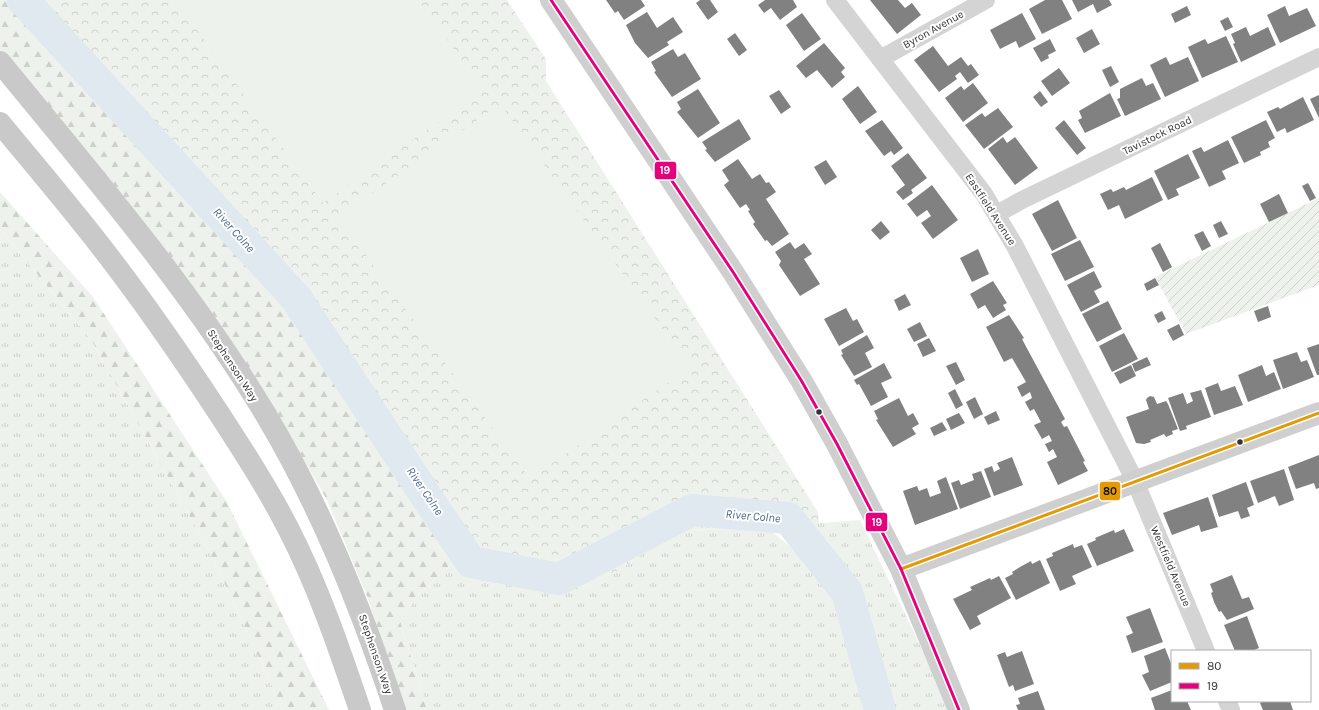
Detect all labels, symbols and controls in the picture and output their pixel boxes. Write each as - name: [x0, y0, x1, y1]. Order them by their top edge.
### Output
- street label: Byron Avenue: [901, 7, 966, 51]
- street label: Tavistock Road: [1121, 113, 1194, 158]
- line badge: 19: [654, 161, 677, 180]
- text: 19: [660, 164, 671, 177]
- street label: Eastfield Avenue: [962, 171, 1019, 248]
- water label: River Colne: [210, 205, 258, 256]
- street label: Stephenson Way: [204, 327, 261, 404]
- unlabelled marker: [814, 407, 824, 417]
- unlabelled marker: [1235, 437, 1245, 447]
- water label: River Colne: [404, 464, 446, 518]
- line badge: 80: [1099, 481, 1121, 501]
- text: 80: [1103, 485, 1117, 498]
- water label: River Colne: [725, 507, 782, 525]
- line badge: 19: [865, 512, 888, 532]
- text: 19: [872, 516, 883, 529]
- street label: Westfield Avenue: [1148, 524, 1193, 609]
- street label: Stephenson Way: [356, 613, 395, 696]
- legend: [1171, 650, 1311, 702]
- text: 80: [1207, 659, 1222, 673]
- text: 19: [1207, 679, 1218, 693]

